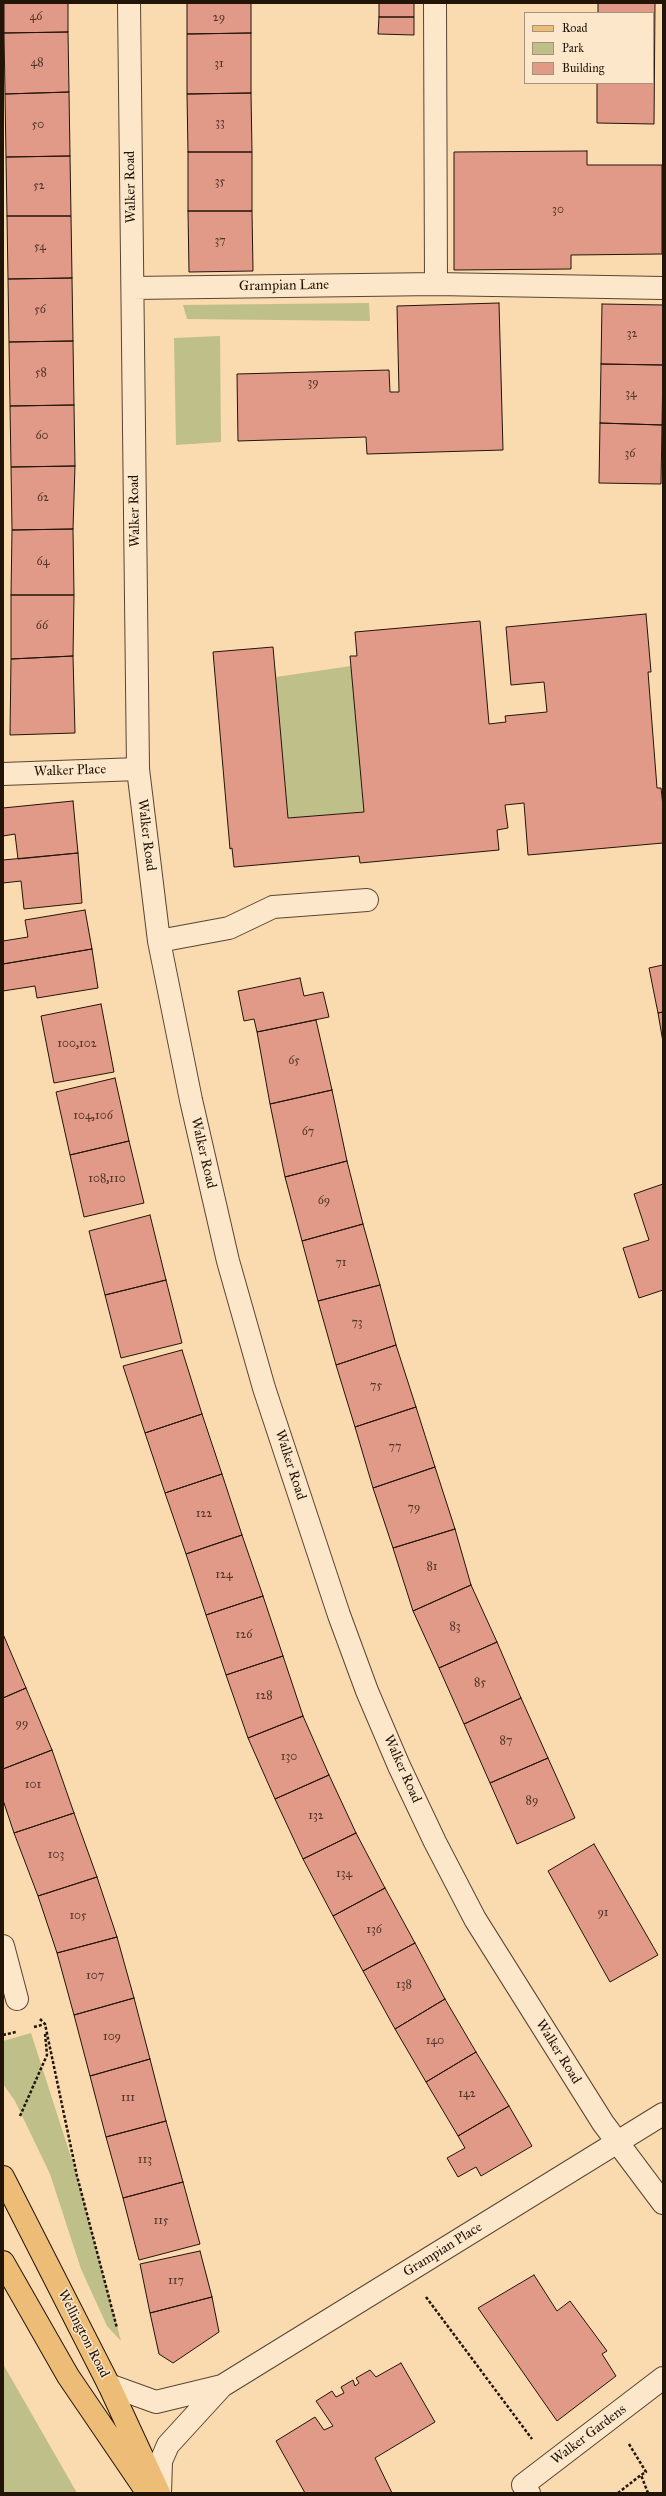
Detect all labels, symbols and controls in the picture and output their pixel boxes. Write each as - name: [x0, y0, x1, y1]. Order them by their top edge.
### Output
- house number: 46: [30, 10, 42, 24]
- house number: 29: [213, 11, 225, 25]
- legend: [524, 12, 654, 84]
- text: Road: [562, 21, 588, 35]
- text: Park: [562, 41, 584, 55]
- house number: 48: [30, 56, 44, 70]
- house number: 31: [214, 57, 224, 71]
- text: Building: [562, 61, 604, 75]
- house number: 33: [215, 116, 225, 130]
- house number: 50: [32, 118, 44, 132]
- street label: Walker Road: [122, 151, 140, 223]
- house number: 35: [215, 175, 225, 189]
- house number: 52: [33, 179, 45, 193]
- house number: 30: [552, 203, 564, 217]
- house number: 37: [214, 234, 226, 248]
- house number: 54: [34, 240, 46, 254]
- street label: Grampian Lane: [239, 277, 329, 295]
- house number: 56: [34, 303, 46, 317]
- house number: 32: [627, 327, 637, 341]
- house number: 58: [35, 366, 47, 380]
- house number: 39: [307, 376, 319, 390]
- house number: 34: [625, 387, 637, 401]
- house number: 60: [35, 429, 49, 443]
- house number: 36: [625, 447, 635, 461]
- street label: Walker Road: [126, 475, 144, 547]
- house number: 62: [37, 491, 49, 505]
- house number: 64: [37, 555, 49, 569]
- house number: 66: [36, 619, 48, 633]
- street label: Walker Place: [34, 761, 106, 781]
- street label: Walker Road: [133, 798, 159, 872]
- house number: 100,102: [57, 1037, 97, 1051]
- house number: 65: [288, 1054, 300, 1068]
- house number: 104,106: [73, 1109, 113, 1123]
- street label: Walker Road: [187, 1116, 219, 1190]
- house number: 67: [302, 1125, 314, 1139]
- house number: 108,110: [88, 1172, 126, 1186]
- house number: 69: [318, 1194, 330, 1208]
- house number: 71: [335, 1256, 347, 1270]
- house number: 73: [351, 1316, 363, 1330]
- house number: 75: [370, 1379, 382, 1393]
- street label: Walker Road: [271, 1428, 309, 1502]
- house number: 77: [389, 1440, 401, 1454]
- house number: 79: [408, 1501, 420, 1515]
- house number: 122: [196, 1507, 212, 1521]
- house number: 81: [426, 1560, 438, 1574]
- house number: 124: [215, 1568, 233, 1582]
- house number: 83: [449, 1620, 461, 1634]
- house number: 126: [236, 1628, 252, 1642]
- house number: 85: [474, 1676, 486, 1690]
- house number: 128: [255, 1689, 273, 1703]
- house number: 99: [16, 1717, 28, 1731]
- street label: Walker Road: [380, 1732, 424, 1806]
- house number: 87: [500, 1734, 512, 1748]
- house number: 130: [281, 1750, 297, 1764]
- house number: 101: [25, 1778, 41, 1792]
- house number: 89: [526, 1794, 538, 1808]
- house number: 132: [308, 1809, 324, 1823]
- house number: 103: [48, 1848, 64, 1862]
- house number: 134: [336, 1867, 352, 1881]
- house number: 91: [597, 1906, 609, 1920]
- house number: 105: [69, 1909, 87, 1923]
- house number: 136: [366, 1923, 382, 1937]
- house number: 107: [86, 1969, 104, 1983]
- house number: 138: [396, 1978, 412, 1992]
- street label: Walker Road: [532, 2017, 584, 2087]
- house number: 109: [103, 2030, 121, 2044]
- house number: 140: [426, 2034, 444, 2048]
- house number: 142: [458, 2087, 476, 2101]
- house number: 111: [121, 2091, 135, 2105]
- house number: 113: [138, 2153, 152, 2167]
- house number: 115: [154, 2214, 168, 2228]
- street label: Grampian Place: [400, 2219, 486, 2281]
- house number: 117: [168, 2274, 184, 2288]
- street label: Wellington Road: [54, 2287, 112, 2381]
- street label: Walker Gardens: [548, 2401, 630, 2469]

